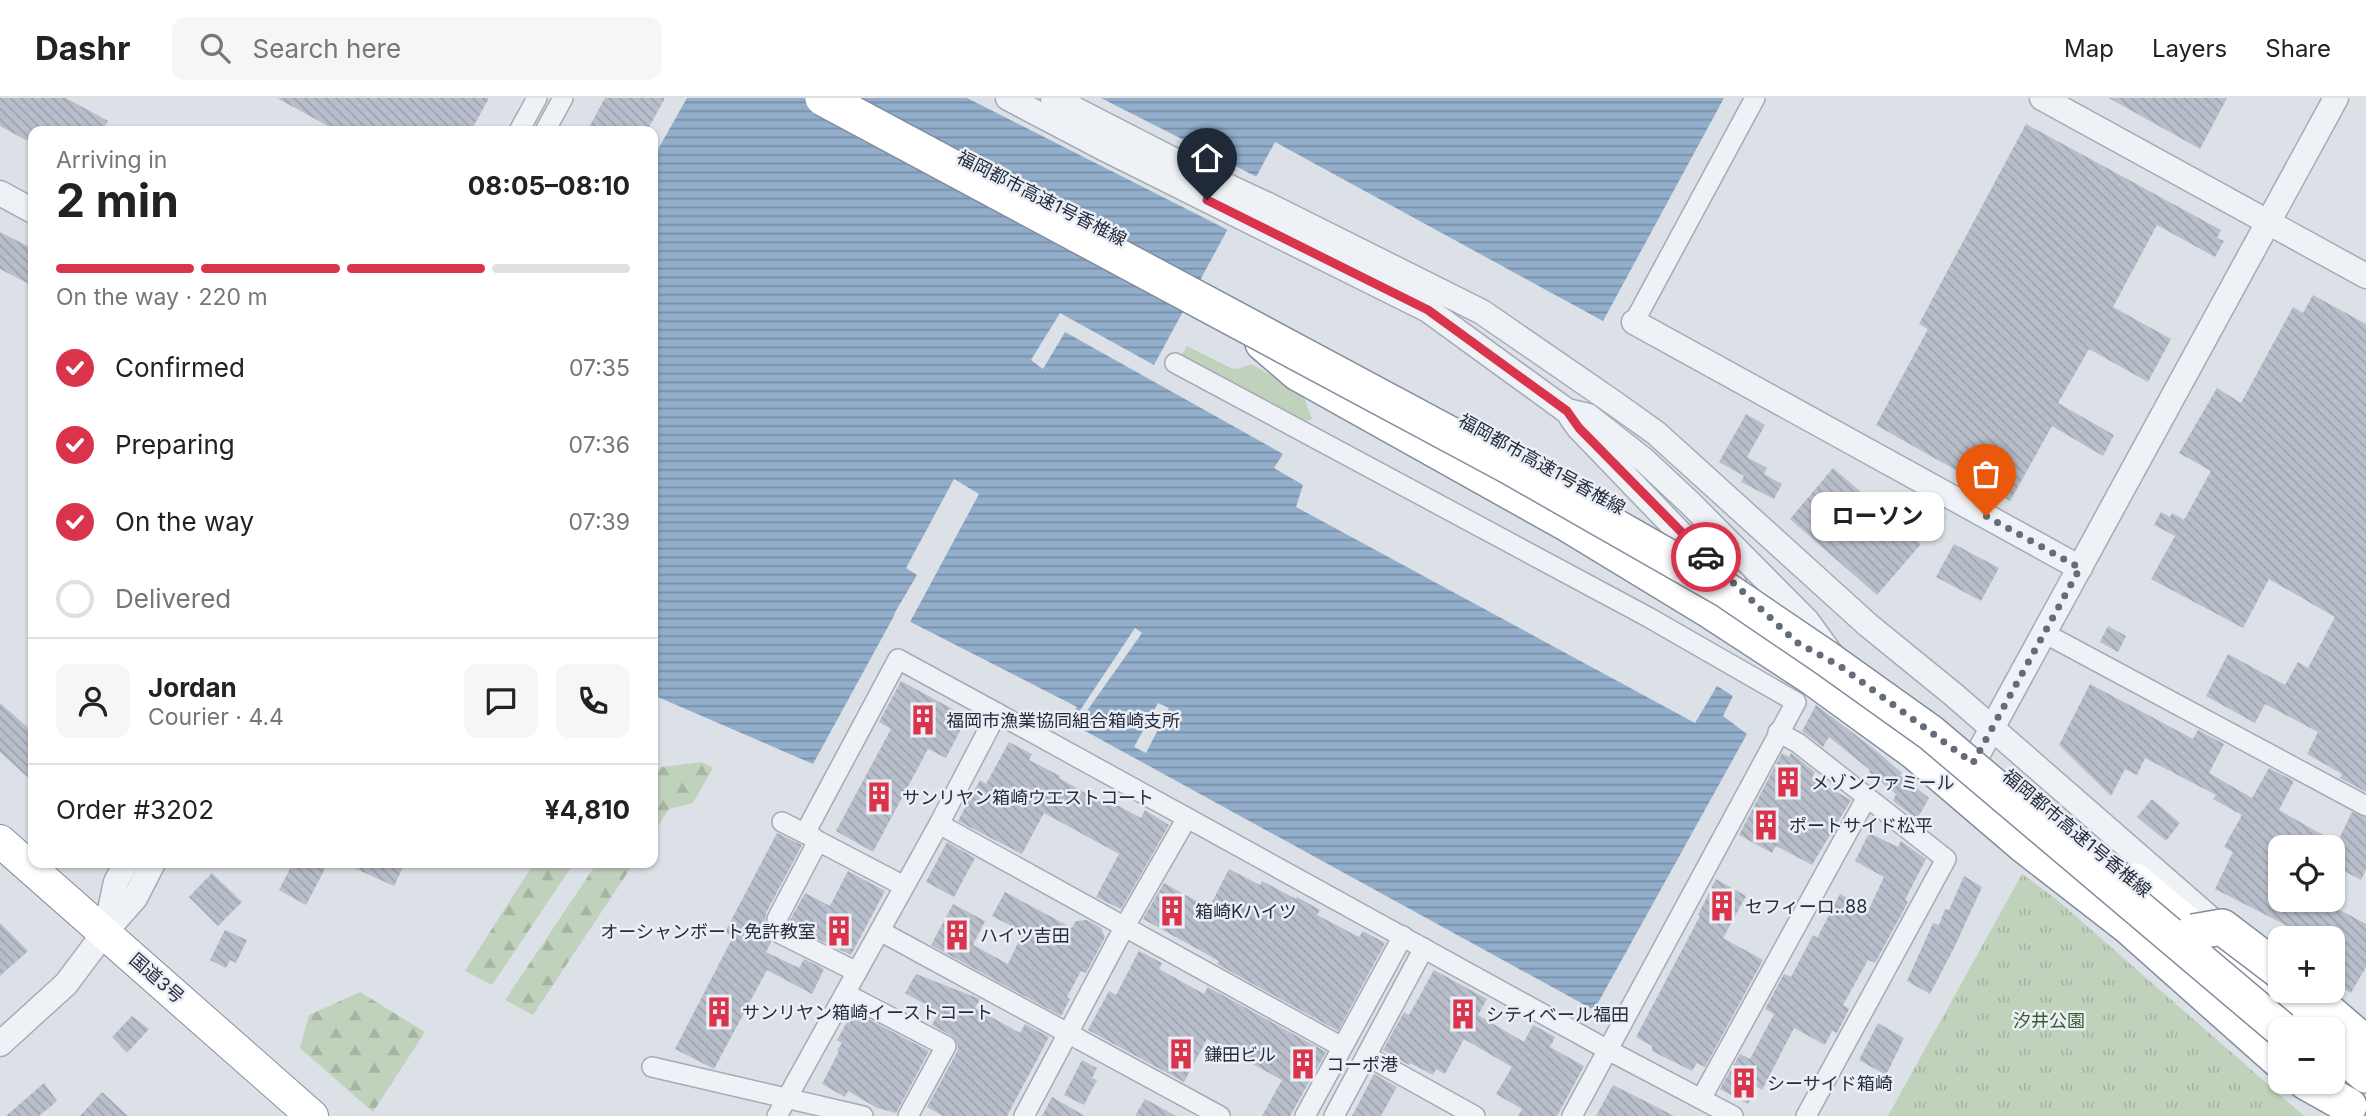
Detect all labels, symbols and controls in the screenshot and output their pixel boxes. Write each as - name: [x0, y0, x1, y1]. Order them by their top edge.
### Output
- search box: [172, 17, 662, 80]
- text: Dashr: [35, 28, 130, 68]
- icon: search: [196, 29, 234, 67]
- text: Search here: [252, 33, 401, 64]
- text: Map: [2064, 34, 2114, 63]
- text: Layers: [2152, 34, 2227, 63]
- text: Share: [2265, 34, 2331, 63]
- pin: [1177, 128, 1237, 200]
- icon: home: [1188, 139, 1226, 177]
- text: Arriving in: [56, 146, 167, 174]
- street label: 福岡都市高速1号香椎線: [954, 146, 1130, 250]
- text: 08:05–08:10: [468, 170, 630, 201]
- text: 2 min: [56, 172, 179, 228]
- text: On the way · 220 m: [56, 283, 268, 311]
- icon: check: [56, 349, 94, 387]
- text: Confirmed: [115, 352, 245, 383]
- text: 07:35: [569, 354, 630, 382]
- street label: 福岡都市高速1号香椎線: [1455, 409, 1629, 519]
- icon: check: [56, 426, 94, 464]
- text: Preparing: [115, 429, 235, 460]
- text: 07:36: [569, 431, 630, 459]
- pin: [1956, 444, 2016, 516]
- icon: bag: [1967, 455, 2005, 493]
- callout: ローソン: [1811, 492, 1944, 540]
- text: ローソン: [1832, 502, 1924, 530]
- icon: check: [56, 503, 94, 541]
- text: On the way: [115, 506, 254, 537]
- text: 07:39: [569, 508, 630, 536]
- courier: [1671, 522, 1741, 592]
- icon: car: [1687, 538, 1725, 576]
- text: Delivered: [115, 583, 231, 614]
- button: person: [56, 664, 130, 738]
- button: chat: [464, 664, 538, 738]
- button: phone: [556, 664, 630, 738]
- text: Jordan: [148, 672, 237, 703]
- text: Courier · 4.4: [148, 703, 284, 731]
- building icon: 福岡市漁業協同組合箱崎支所: [906, 703, 940, 737]
- place label: 福岡市漁業協同組合箱崎支所: [946, 710, 1180, 731]
- building icon: メゾンファミール: [1771, 765, 1805, 799]
- street label: 福岡都市高速1号香椎線: [1998, 765, 2156, 901]
- place label: メゾンファミール: [1811, 772, 1954, 793]
- building icon: サンリヤン箱崎ウエストコート: [862, 780, 896, 814]
- place label: サンリヤン箱崎ウエストコート: [902, 787, 1154, 808]
- text: Order #3202: [56, 794, 214, 825]
- text: ¥4,810: [545, 794, 630, 825]
- building icon: ポートサイド松平: [1749, 808, 1783, 842]
- place label: ポートサイド松平: [1789, 815, 1933, 836]
- map controls: [2268, 835, 2345, 1094]
- button: locate: [2268, 835, 2345, 912]
- building icon: セフィーロ‥88: [1705, 889, 1739, 923]
- building icon: 箱崎Kハイツ: [1155, 894, 1189, 928]
- place label: セフィーロ‥88: [1745, 896, 1867, 917]
- place label: 箱崎Kハイツ: [1195, 901, 1297, 922]
- building icon: オーシャンボート免許教室: [822, 914, 856, 948]
- building icon: ハイツ吉田: [940, 918, 974, 952]
- place label: オーシャンボート免許教室: [600, 921, 816, 942]
- place label: ハイツ吉田: [980, 925, 1070, 946]
- button: +: [2268, 926, 2345, 1003]
- street label: 国道3号: [126, 949, 188, 1007]
- building icon: サンリヤン箱崎イーストコート: [702, 995, 736, 1029]
- building icon: シティベール福田: [1446, 997, 1480, 1031]
- place label: サンリヤン箱崎イーストコート: [742, 1002, 993, 1023]
- place label: シティベール福田: [1486, 1004, 1629, 1025]
- park label: 汐井公園: [2013, 1010, 2085, 1031]
- button: −: [2268, 1017, 2345, 1094]
- building icon: 鎌田ビル: [1164, 1037, 1198, 1071]
- place label: 鎌田ビル: [1204, 1044, 1276, 1065]
- building icon: コーポ港: [1286, 1047, 1320, 1081]
- place label: コーポ港: [1326, 1054, 1398, 1075]
- building icon: シーサイド箱崎: [1727, 1066, 1761, 1100]
- place label: シーサイド箱崎: [1767, 1073, 1893, 1094]

